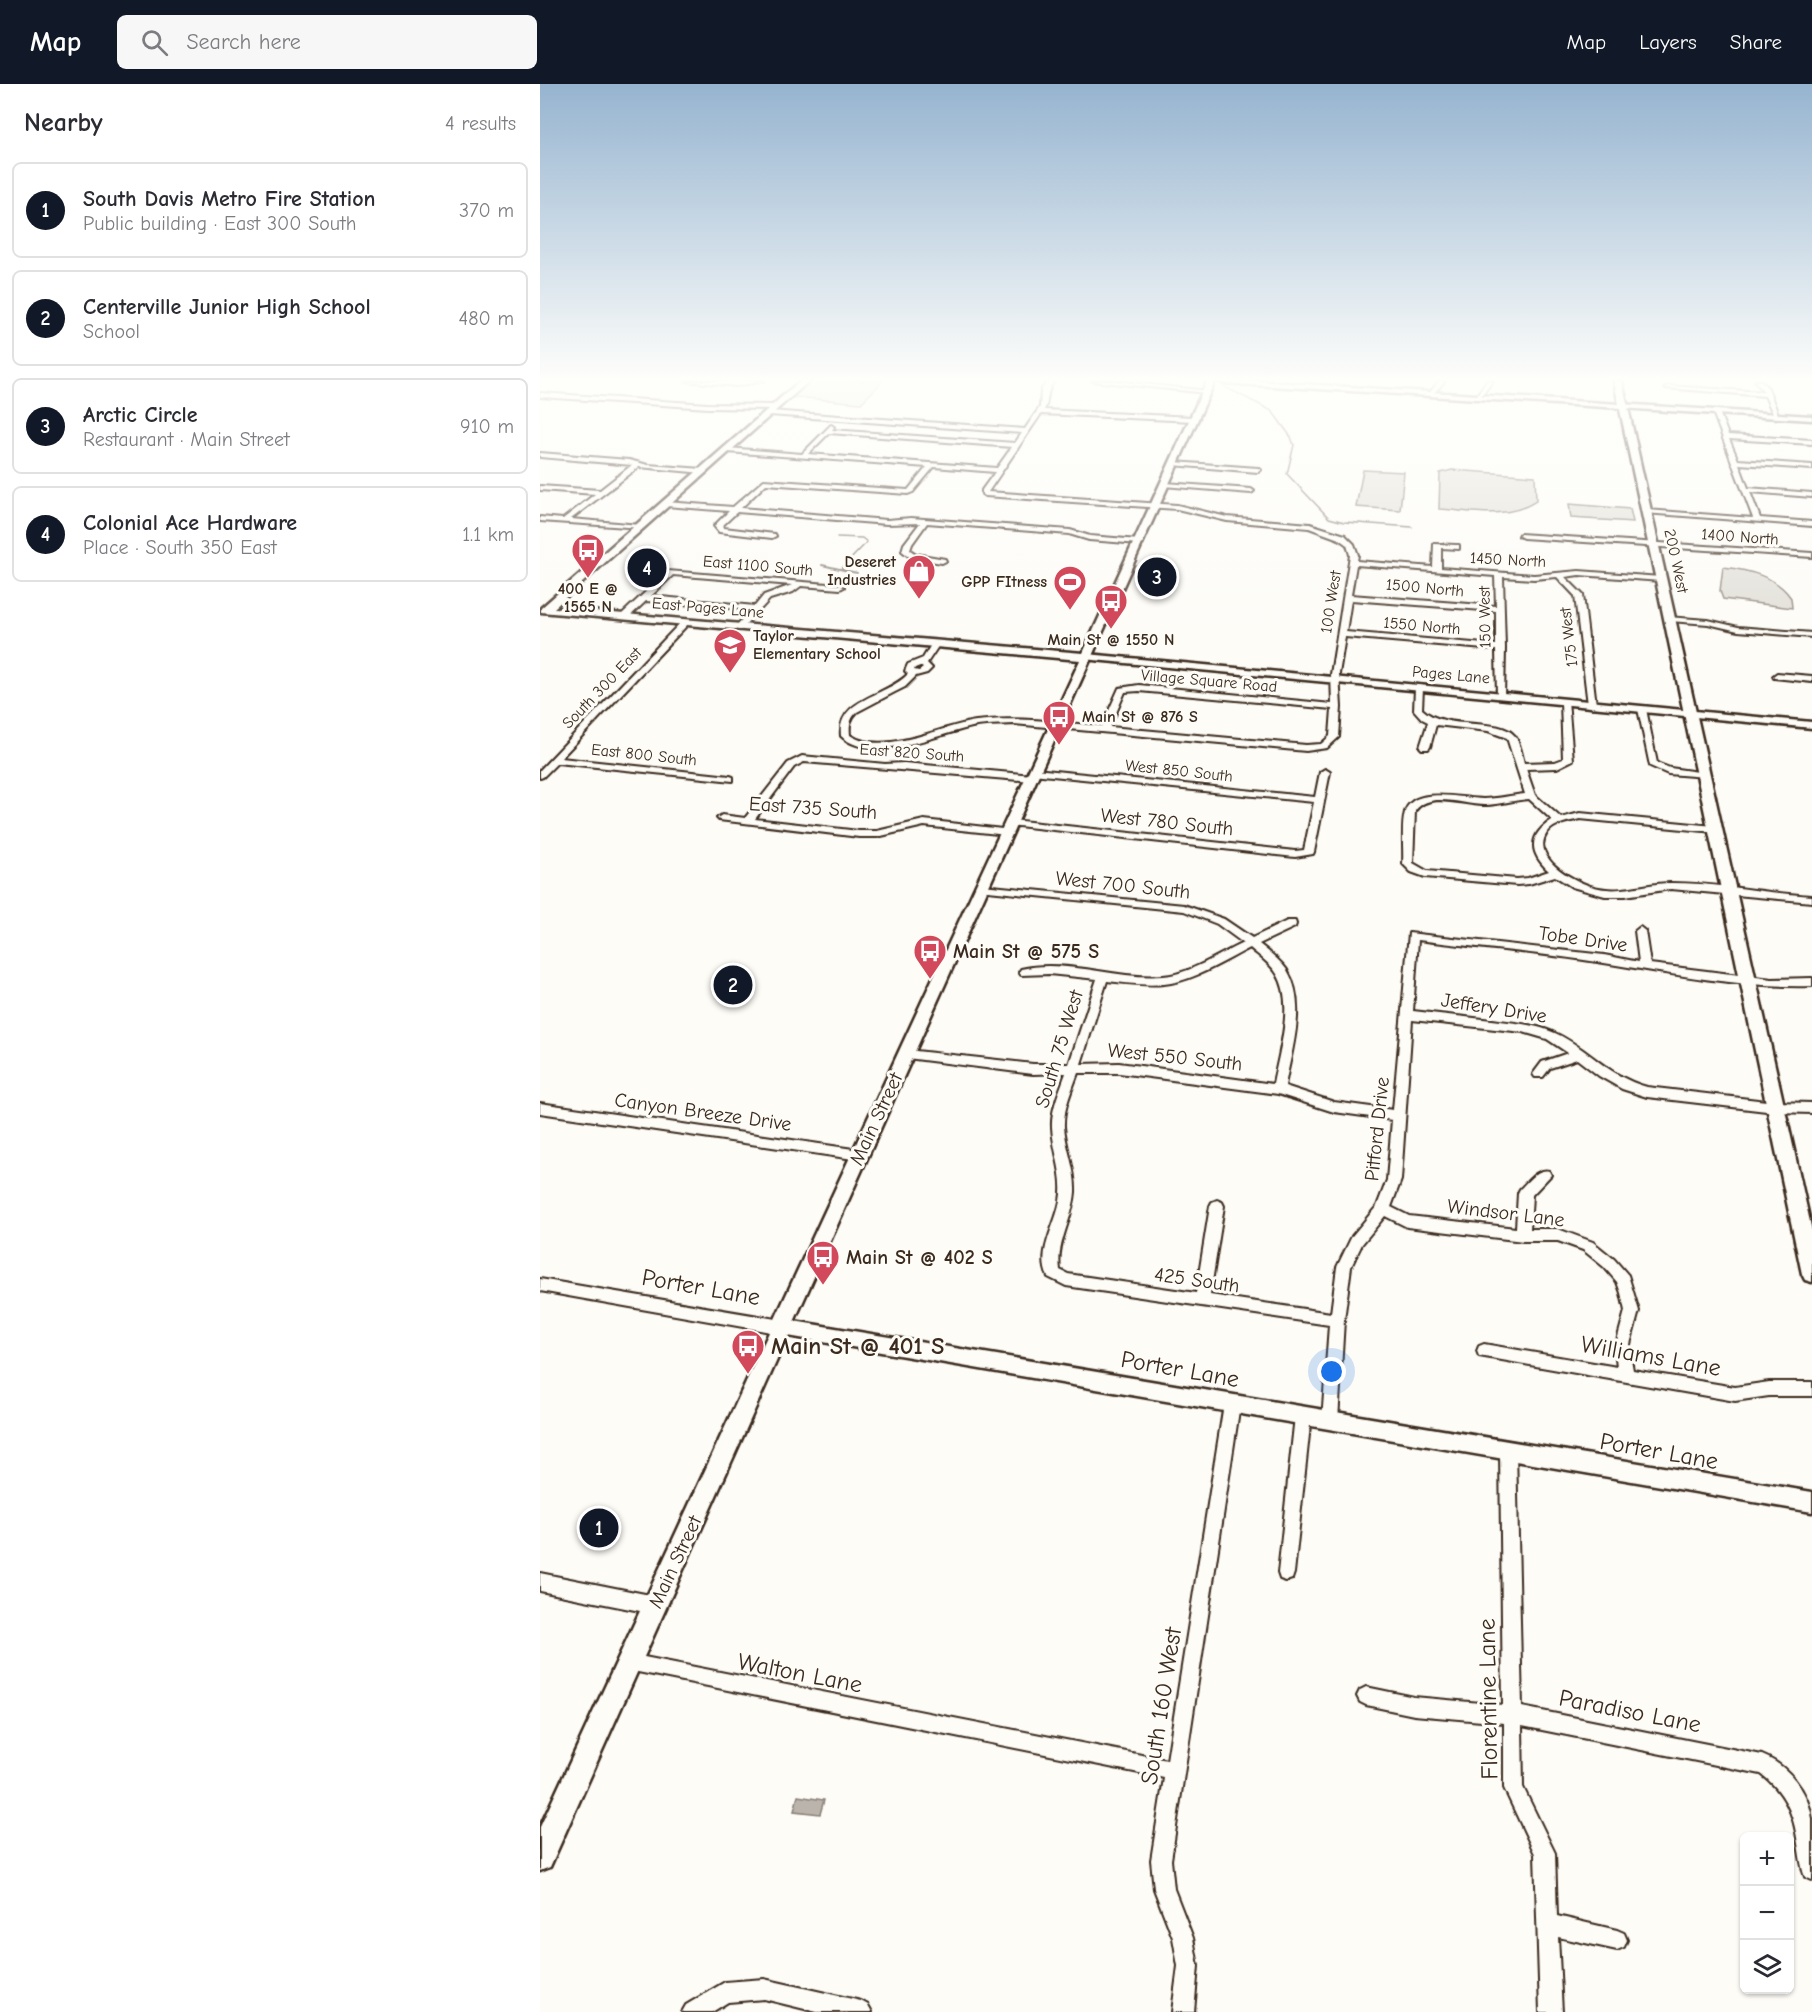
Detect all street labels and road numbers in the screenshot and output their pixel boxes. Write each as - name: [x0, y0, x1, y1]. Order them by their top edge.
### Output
- street label: 1400 North: [1701, 525, 1779, 549]
- street label: 200 West: [1660, 527, 1692, 595]
- street label: 1450 North: [1469, 549, 1547, 571]
- street label: East 1100 South: [702, 552, 814, 580]
- street label: 100 West: [1317, 569, 1345, 635]
- street label: 1500 North: [1385, 576, 1465, 600]
- street label: 150 West: [1475, 585, 1495, 648]
- street label: East Pages Lane: [651, 594, 765, 622]
- street label: 175 West: [1556, 606, 1582, 668]
- street label: 1550 North: [1383, 614, 1461, 638]
- street label: South 300 East: [559, 643, 646, 732]
- street label: Pages Lane: [1411, 663, 1491, 687]
- street label: Village Square Road: [1140, 666, 1278, 696]
- street label: East 800 South: [590, 740, 698, 770]
- street label: East 820 South: [859, 740, 965, 766]
- street label: West 850 South: [1124, 756, 1234, 786]
- street label: East 735 South: [748, 792, 878, 824]
- street label: West 780 South: [1099, 804, 1235, 840]
- street label: West 700 South: [1054, 866, 1192, 904]
- street label: Tobe Drive: [1537, 921, 1629, 957]
- street label: South 75 West: [1030, 986, 1088, 1111]
- street label: Jeffery Drive: [1440, 988, 1548, 1028]
- street label: West 550 South: [1106, 1038, 1244, 1076]
- street label: Main Street: [845, 1068, 908, 1169]
- street label: Pitford Drive: [1360, 1076, 1394, 1182]
- street label: Canyon Breeze Drive: [613, 1088, 793, 1136]
- street label: Windsor Lane: [1446, 1194, 1566, 1232]
- street label: Porter Lane: [640, 1263, 762, 1311]
- street label: 425 South: [1153, 1263, 1241, 1297]
- street label: Williams Lane: [1579, 1330, 1723, 1382]
- street label: Porter Lane: [1119, 1345, 1241, 1393]
- street label: Porter Lane: [1598, 1427, 1720, 1475]
- street label: Main Street: [644, 1511, 707, 1612]
- street label: Florentine Lane: [1473, 1618, 1503, 1780]
- street label: South 160 West: [1135, 1624, 1187, 1787]
- street label: Walton Lane: [735, 1647, 865, 1699]
- street label: Paradiso Lane: [1556, 1683, 1704, 1739]

